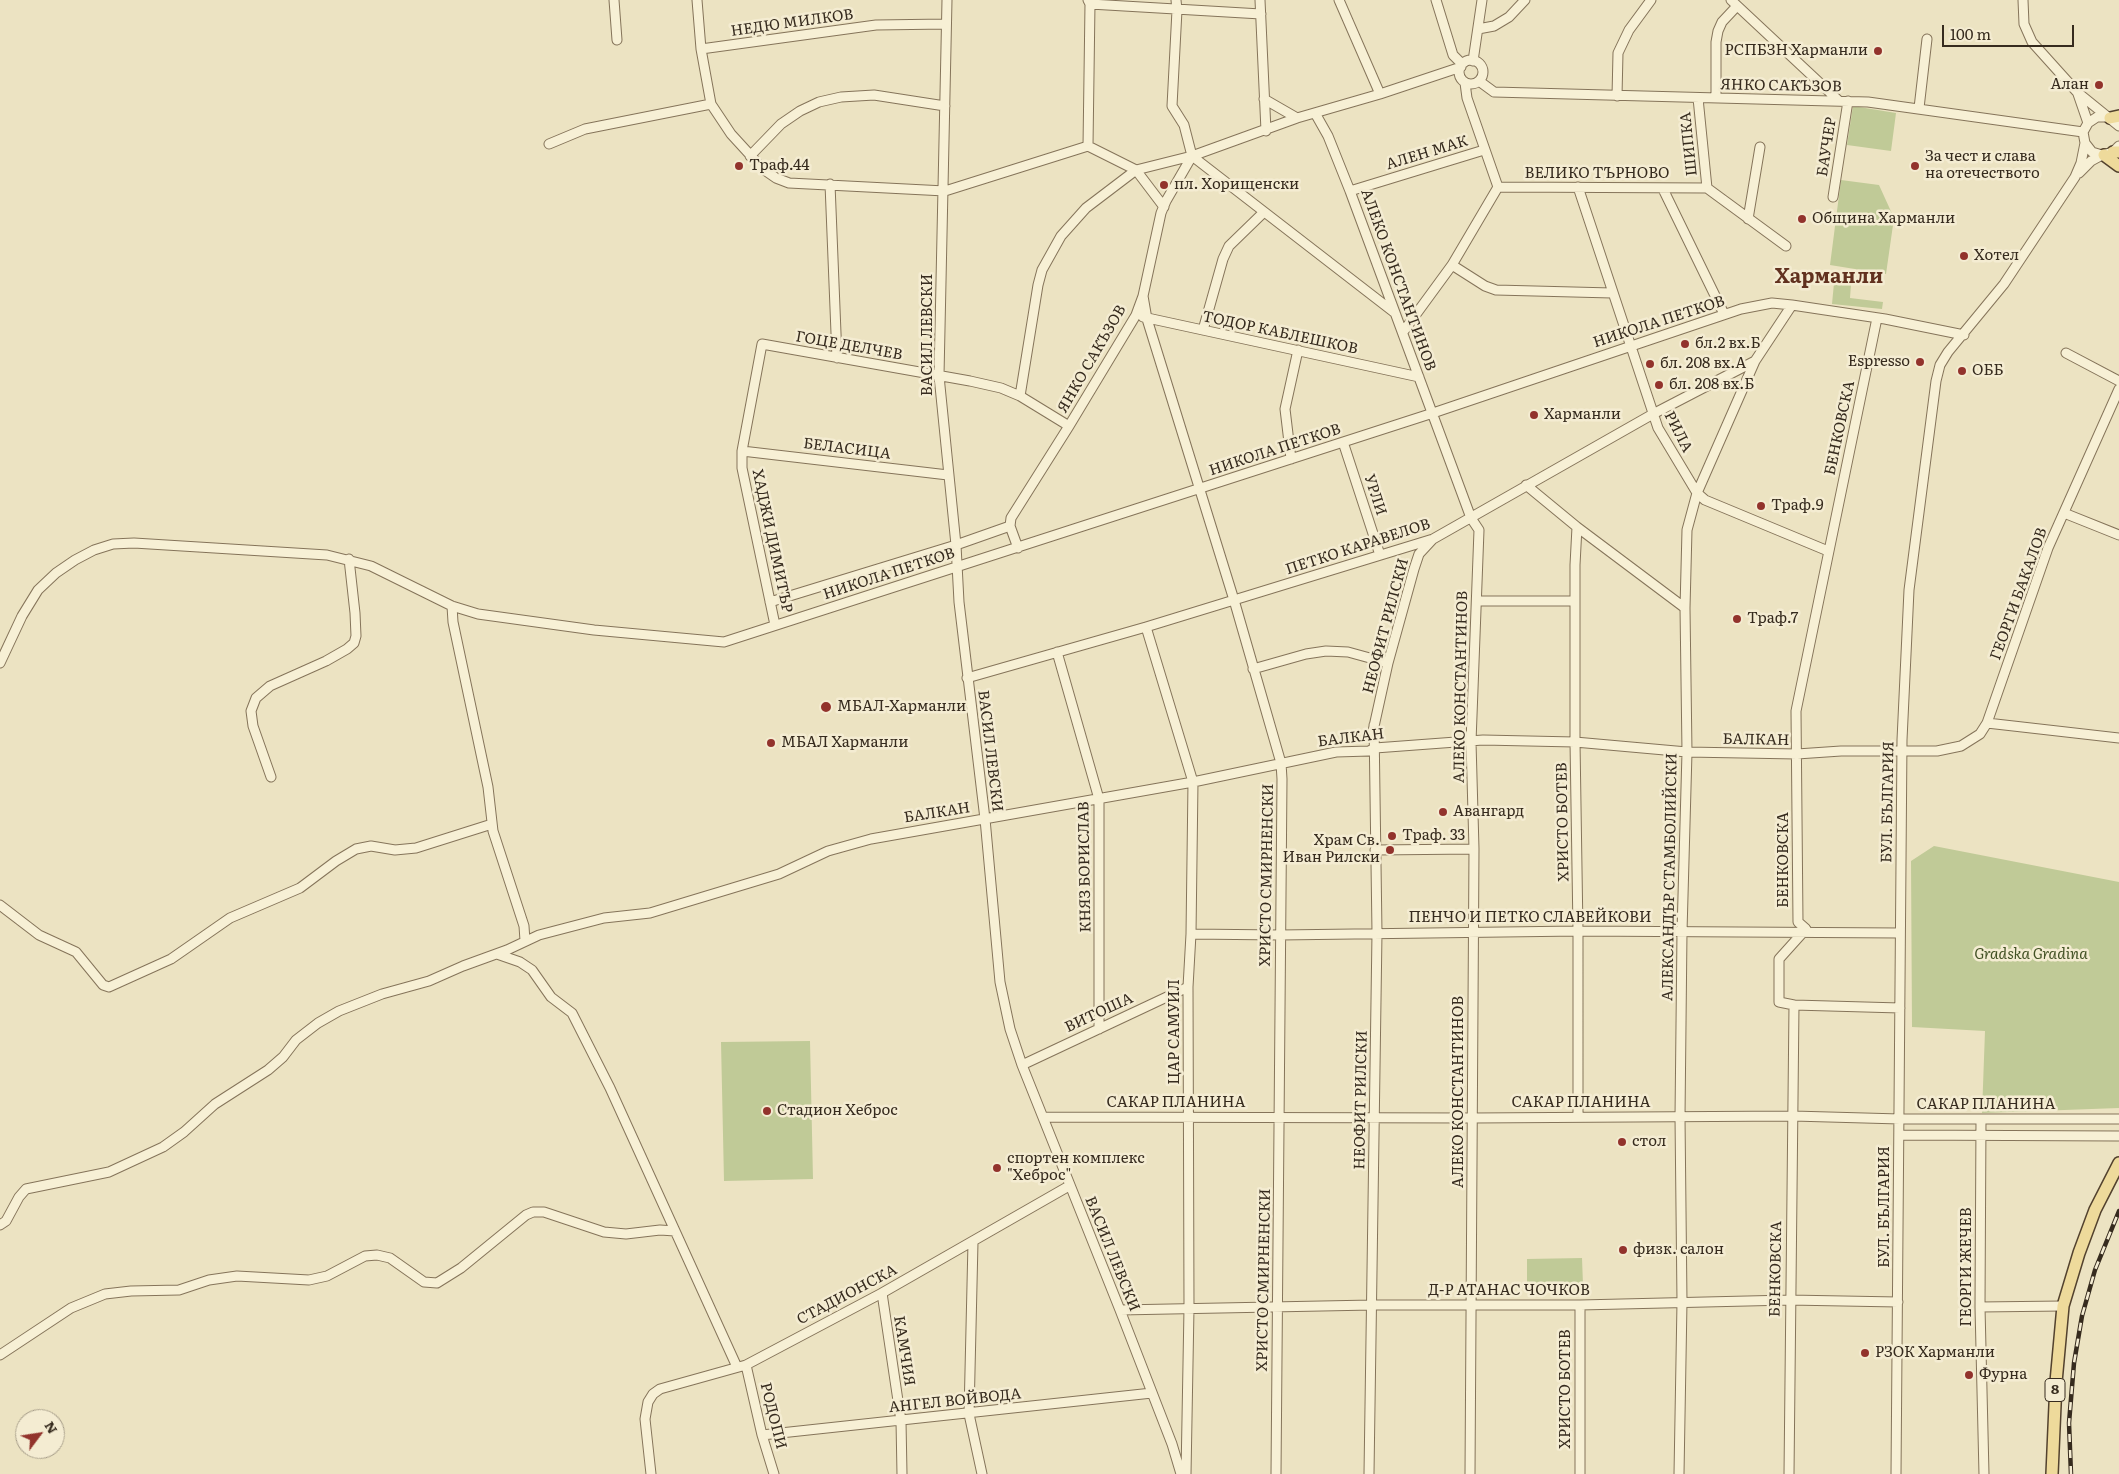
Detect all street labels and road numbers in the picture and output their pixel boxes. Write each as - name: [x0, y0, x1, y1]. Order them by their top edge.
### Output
- street label: НЕДЮ МИЛКОВ: [730, 5, 854, 41]
- street label: ЯНКО САКЪЗОВ: [1720, 76, 1842, 96]
- street label: ШИПКА: [1677, 111, 1701, 177]
- street label: БАУЧЕР: [1813, 116, 1841, 178]
- street label: АЛЕН МАК: [1384, 132, 1470, 174]
- street label: ВЕЛИКО ТЪРНОВО: [1525, 165, 1669, 183]
- street label: АЛЕКО КОНСТАНТИНОВ: [1357, 186, 1439, 374]
- street label: ВАСИЛ ЛЕВСКИ: [919, 274, 937, 396]
- street label: НИКОЛА ПЕТКОВ: [1591, 292, 1727, 352]
- street label: ЯНКО САКЪЗОВ: [1054, 302, 1130, 416]
- street label: ТОДОР КАБЛЕШКОВ: [1201, 308, 1359, 358]
- street label: ГОЦЕ ДЕЛЧЕВ: [794, 328, 904, 364]
- street label: БЕНКОВСКА: [1821, 379, 1859, 477]
- street label: РИЛА: [1660, 408, 1696, 456]
- street label: НИКОЛА ПЕТКОВ: [1207, 420, 1343, 480]
- street label: БЕЛАСИЦА: [802, 435, 892, 463]
- street label: ХАДЖИ ДИМИТЪР: [748, 468, 796, 614]
- street label: УРЛИ: [1360, 472, 1390, 518]
- street label: ПЕТКО КАРАВЕЛОВ: [1283, 515, 1433, 579]
- street label: ГЕОРГИ БАКАЛОВ: [1987, 525, 2051, 663]
- street label: НИКОЛА ПЕТКОВ: [821, 544, 957, 604]
- street label: НЕОФИТ РИЛСКИ: [1359, 556, 1413, 696]
- street label: АЛЕКО КОНСТАНТИНОВ: [1450, 591, 1472, 783]
- street label: ВАСИЛ ЛЕВСКИ: [974, 689, 1006, 813]
- street label: БАЛКАН: [1317, 725, 1385, 751]
- street label: БАЛКАН: [1722, 730, 1790, 750]
- street label: БУЛ. БЪЛГАРИЯ: [1878, 741, 1898, 863]
- street label: АЛЕКСАНДЪР СТАМБОЛИЙСКИ: [1659, 753, 1681, 1001]
- street label: ХРИСТО БОТЕВ: [1553, 762, 1573, 882]
- street label: ХРИСТО СМИРНЕНСКИ: [1256, 783, 1278, 967]
- street label: БАЛКАН: [903, 799, 971, 827]
- street label: КНЯЗ БОРИСЛАВ: [1075, 801, 1095, 933]
- street label: БЕНКОВСКА: [1775, 812, 1793, 908]
- street label: ПЕНЧО И ПЕТКО СЛАВЕЙКОВИ: [1408, 909, 1652, 927]
- street label: ЦАР САМУИЛ: [1166, 979, 1184, 1085]
- street label: ВИТОША: [1062, 989, 1136, 1037]
- street label: АЛЕКО КОНСТАНТИНОВ: [1450, 996, 1468, 1188]
- street label: НЕОФИТ РИЛСКИ: [1351, 1030, 1371, 1170]
- street label: САКАР ПЛАНИНА: [1106, 1094, 1246, 1112]
- street label: САКАР ПЛАНИНА: [1511, 1094, 1651, 1112]
- street label: САКАР ПЛАНИНА: [1916, 1096, 2056, 1114]
- street label: БУЛ. БЪЛГАРИЯ: [1876, 1146, 1894, 1268]
- street label: ХРИСТО СМИРНЕНСКИ: [1253, 1188, 1275, 1372]
- street label: ВАСИЛ ЛЕВСКИ: [1081, 1194, 1143, 1314]
- street label: ГЕОРГИ ЖЕЧЕВ: [1958, 1207, 1976, 1327]
- street label: БЕНКОВСКА: [1766, 1221, 1786, 1317]
- street label: СТАДИОНСКА: [794, 1261, 900, 1329]
- street label: Д-Р АТАНАС ЧОЧКОВ: [1428, 1282, 1590, 1300]
- street label: КАМЧИЯ: [890, 1315, 918, 1387]
- street label: ХРИСТО БОТЕВ: [1557, 1329, 1575, 1449]
- road number: 8: [2045, 1378, 2065, 1402]
- street label: РОДОПИ: [756, 1381, 790, 1451]
- street label: АНГЕЛ ВОЙВОДА: [888, 1385, 1022, 1417]

